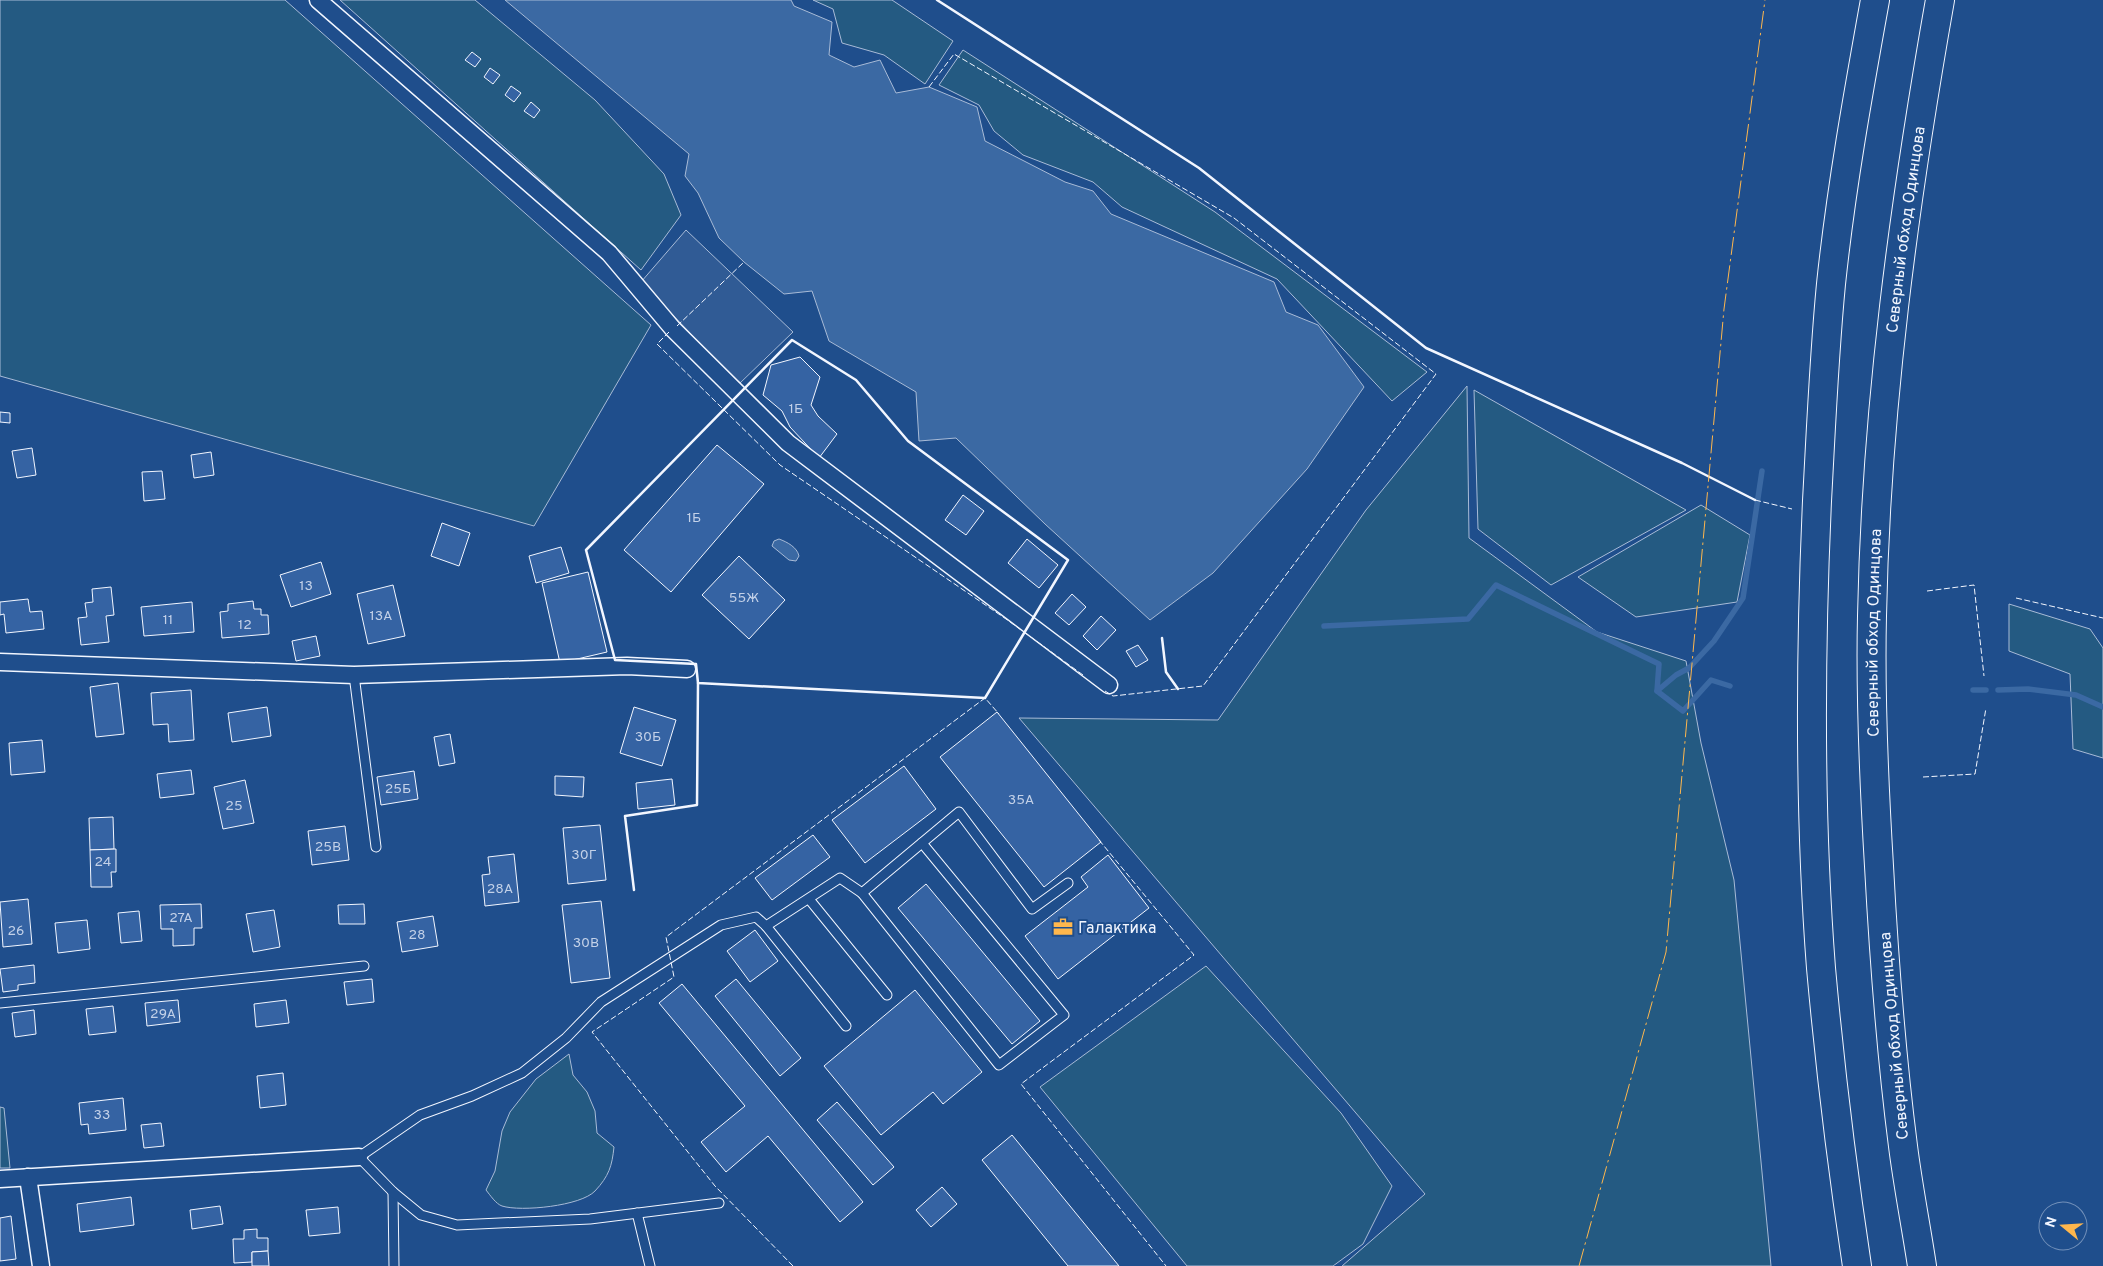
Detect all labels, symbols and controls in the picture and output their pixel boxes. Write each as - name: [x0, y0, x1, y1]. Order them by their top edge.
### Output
- street label: Северный обход Одинцова: [1883, 125, 1931, 334]
- house number: 1Б: [789, 401, 803, 418]
- house number: 1Б: [687, 510, 701, 527]
- street label: Северный обход Одинцова: [1863, 528, 1887, 737]
- house number: 13: [299, 578, 313, 595]
- house number: 55Ж: [729, 590, 759, 607]
- house number: 13А: [369, 608, 393, 625]
- house number: 11: [163, 612, 173, 629]
- house number: 12: [238, 617, 252, 634]
- house number: 30Б: [635, 729, 661, 746]
- house number: 25Б: [385, 781, 411, 798]
- house number: 35А: [1008, 792, 1034, 809]
- house number: 25: [225, 798, 243, 815]
- house number: 25В: [315, 839, 341, 856]
- house number: 30Г: [571, 847, 597, 864]
- house number: 24: [94, 854, 112, 871]
- house number: 28А: [487, 881, 513, 898]
- house number: 27А: [169, 910, 193, 927]
- office icon: Галактика: [1052, 916, 1074, 938]
- place label: Галактика: [1078, 919, 1156, 939]
- house number: 26: [8, 923, 24, 940]
- house number: 28: [408, 927, 426, 944]
- street label: Северный обход Одинцова: [1876, 931, 1914, 1140]
- house number: 30В: [573, 935, 599, 952]
- house number: 29А: [150, 1006, 176, 1023]
- house number: 33: [94, 1107, 110, 1124]
- north arrow: [2038, 1201, 2088, 1251]
- text: N: [2042, 1215, 2062, 1230]

